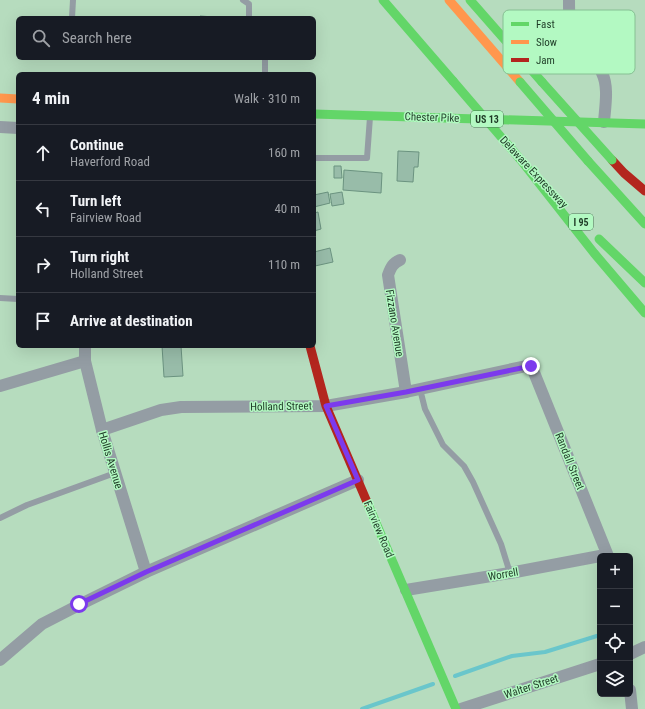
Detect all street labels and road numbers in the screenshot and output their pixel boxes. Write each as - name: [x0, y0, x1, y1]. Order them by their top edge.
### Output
- street label: Chester Pike: [404, 110, 460, 125]
- road number: US 13: [471, 111, 503, 127]
- street label: Delaware Expressway: [497, 134, 571, 211]
- road number: I 95: [569, 214, 593, 230]
- street label: Fizzano Avenue: [383, 289, 406, 358]
- street label: Holland Street: [250, 399, 312, 414]
- street label: Hollis Avenue: [96, 430, 125, 490]
- street label: Randall Street: [552, 431, 587, 492]
- street label: Fairview Road: [361, 499, 396, 560]
- street label: Worrell: [487, 565, 519, 584]
- street label: Walter Street: [502, 672, 560, 701]

